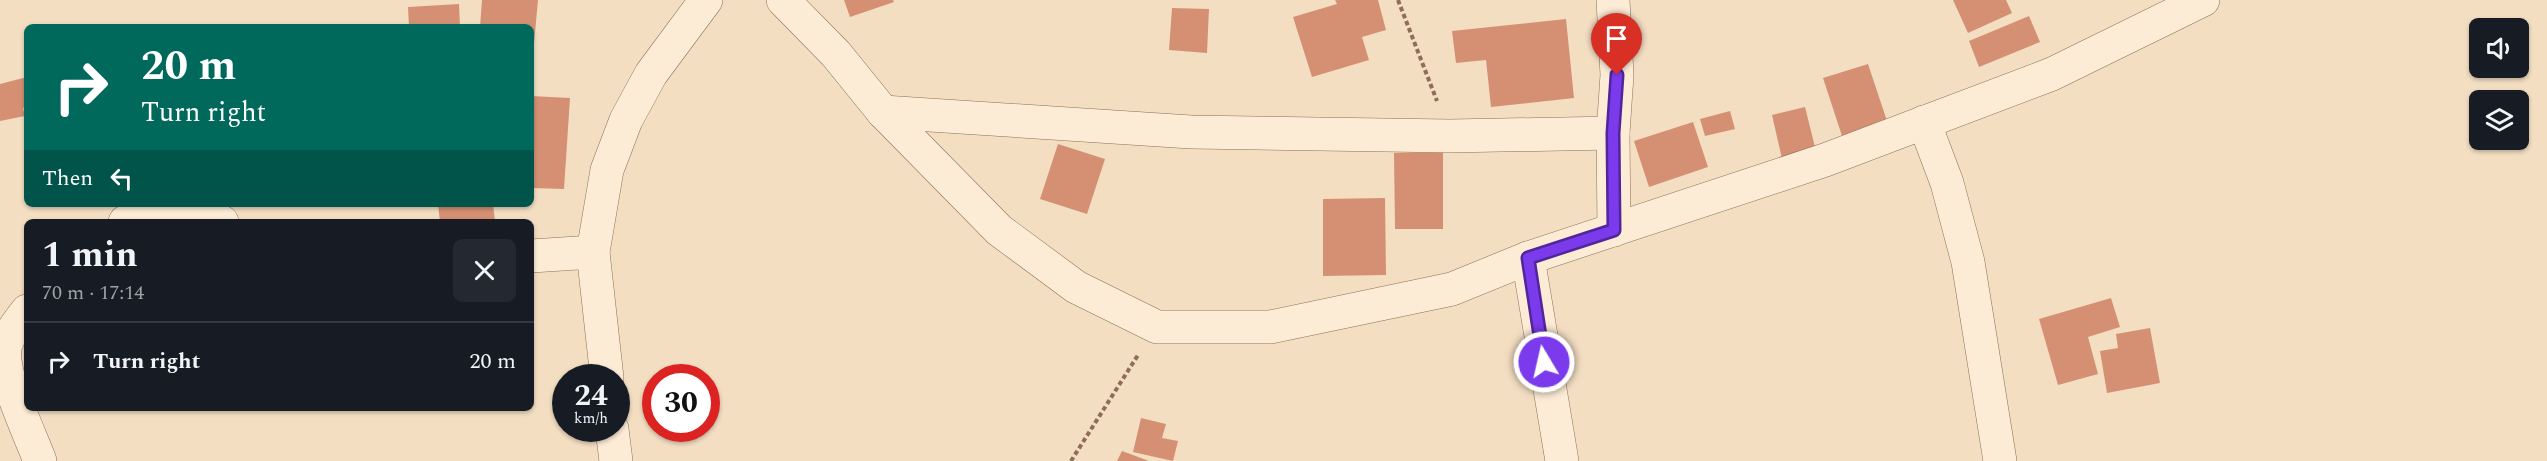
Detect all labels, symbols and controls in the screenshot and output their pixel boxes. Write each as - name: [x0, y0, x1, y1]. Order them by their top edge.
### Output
- pin: [1591, 13, 1642, 75]
- map controls: [2469, 18, 2529, 150]
- button: sound: [2469, 18, 2529, 78]
- icon: arrive: [1600, 22, 1633, 55]
- text: 20 m: [141, 35, 236, 98]
- icon: right: [42, 48, 120, 126]
- button: layers: [2469, 90, 2529, 150]
- text: Turn right: [141, 92, 266, 134]
- text: Then: [42, 162, 93, 195]
- icon: left: [105, 162, 138, 195]
- text: 1 min: [42, 228, 138, 283]
- button: close: [453, 239, 516, 302]
- text: 70 m · 17:14: [42, 278, 144, 308]
- position arrow: [1512, 330, 1576, 394]
- icon: right: [42, 345, 75, 378]
- text: Turn right: [93, 345, 200, 378]
- text: 20 m: [470, 345, 516, 378]
- speed limit sign: 30: [642, 364, 720, 442]
- text: 24: [574, 373, 608, 419]
- text: km/h: [574, 407, 608, 430]

